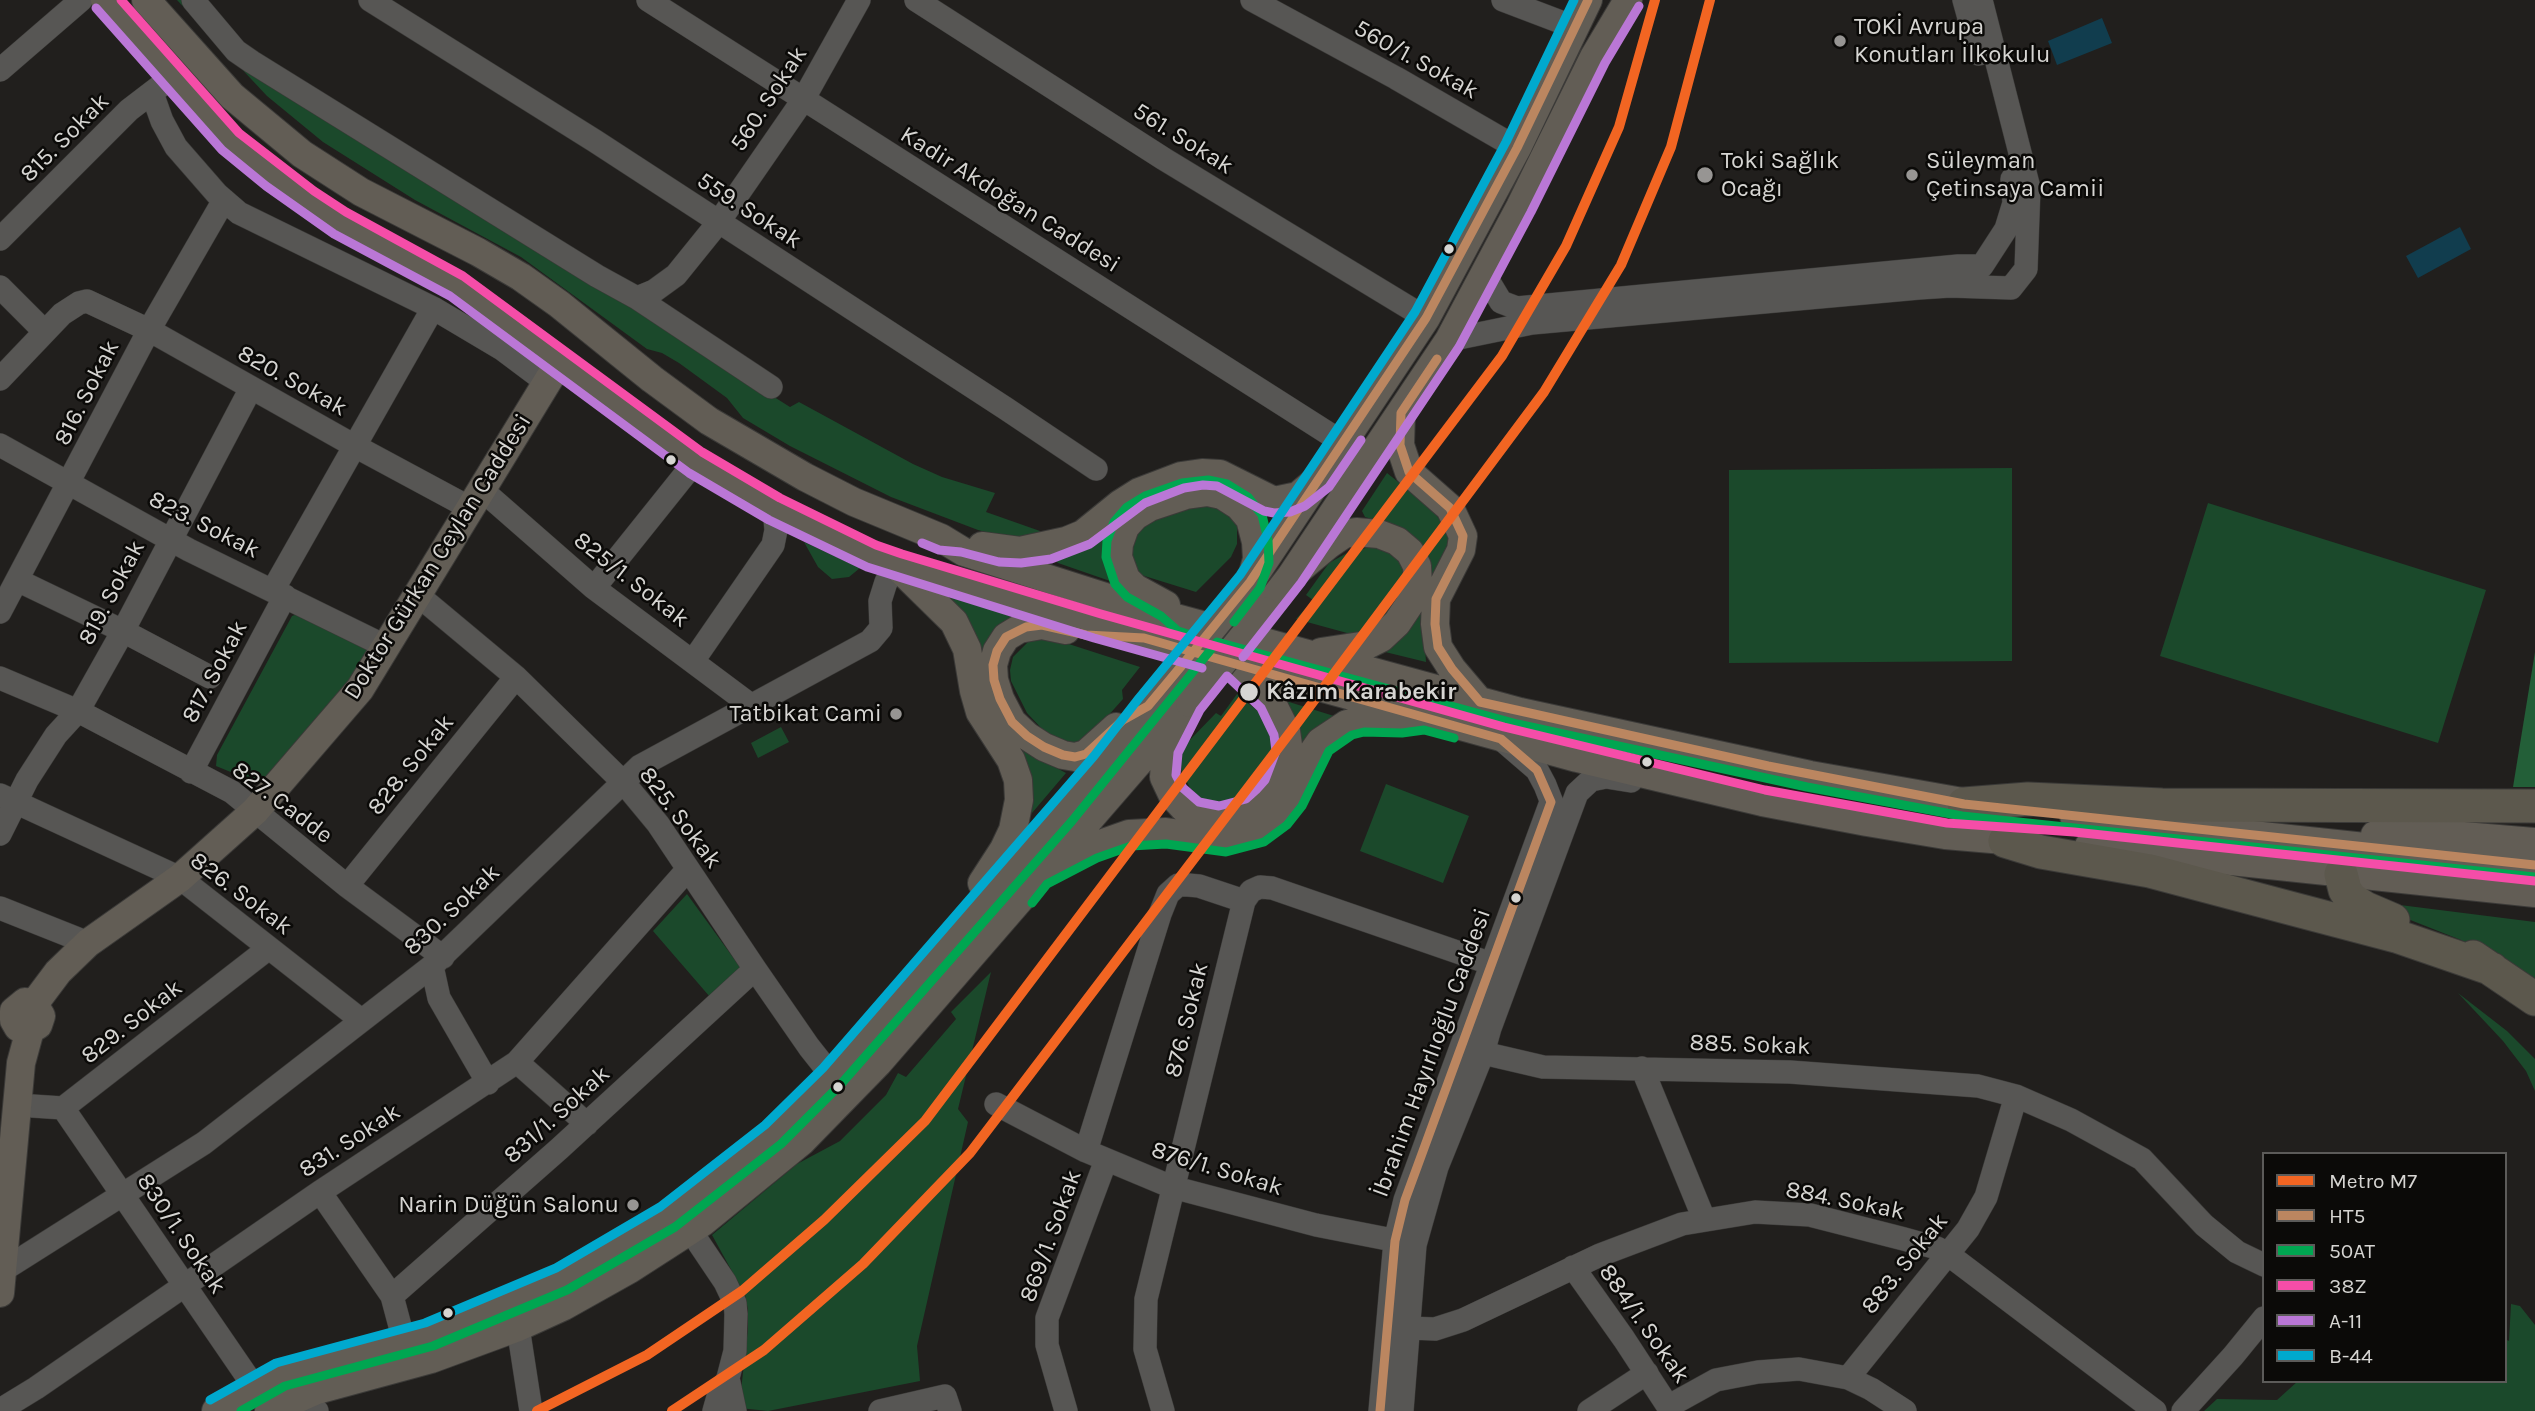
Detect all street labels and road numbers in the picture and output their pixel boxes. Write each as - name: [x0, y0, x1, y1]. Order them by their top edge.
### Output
- street label: 560/1. Sokak: [1349, 14, 1483, 106]
- street label: 560. Sokak: [724, 41, 814, 157]
- street label: 815. Sokak: [14, 87, 116, 189]
- street label: 561. Sokak: [1127, 97, 1239, 181]
- street label: Kadir Akdoğan Caddesi: [895, 121, 1125, 279]
- street label: 559. Sokak: [691, 167, 807, 255]
- street label: 816. Sokak: [48, 336, 126, 450]
- street label: 820. Sokak: [232, 339, 352, 423]
- street label: Doktor Gürkan Ceylan Caddesi: [338, 409, 538, 705]
- street label: 823. Sokak: [144, 485, 264, 565]
- street label: 825/1. Sokak: [568, 526, 694, 634]
- street label: 819. Sokak: [72, 536, 152, 650]
- street label: 817. Sokak: [176, 616, 254, 728]
- street label: 828. Sokak: [362, 709, 460, 821]
- street label: 827. Cadde: [226, 756, 338, 850]
- street label: 825. Sokak: [632, 761, 728, 875]
- street label: 826. Sokak: [184, 846, 298, 942]
- street label: 830. Sokak: [398, 858, 506, 962]
- street label: İbrahim Hayırlıoğlu Caddesi: [1366, 905, 1498, 1201]
- street label: 876. Sokak: [1159, 959, 1215, 1081]
- street label: 829. Sokak: [76, 974, 188, 1070]
- street label: 885. Sokak: [1689, 1028, 1811, 1062]
- street label: 831/1. Sokak: [498, 1060, 616, 1170]
- street label: 831. Sokak: [294, 1098, 406, 1184]
- street label: 876/1. Sokak: [1148, 1135, 1286, 1203]
- street label: 869/1. Sokak: [1014, 1166, 1088, 1306]
- street label: 830/1. Sokak: [130, 1168, 232, 1300]
- street label: 884. Sokak: [1783, 1175, 1907, 1227]
- street label: 883. Sokak: [1856, 1208, 1954, 1320]
- street label: 884/1. Sokak: [1592, 1259, 1696, 1389]

